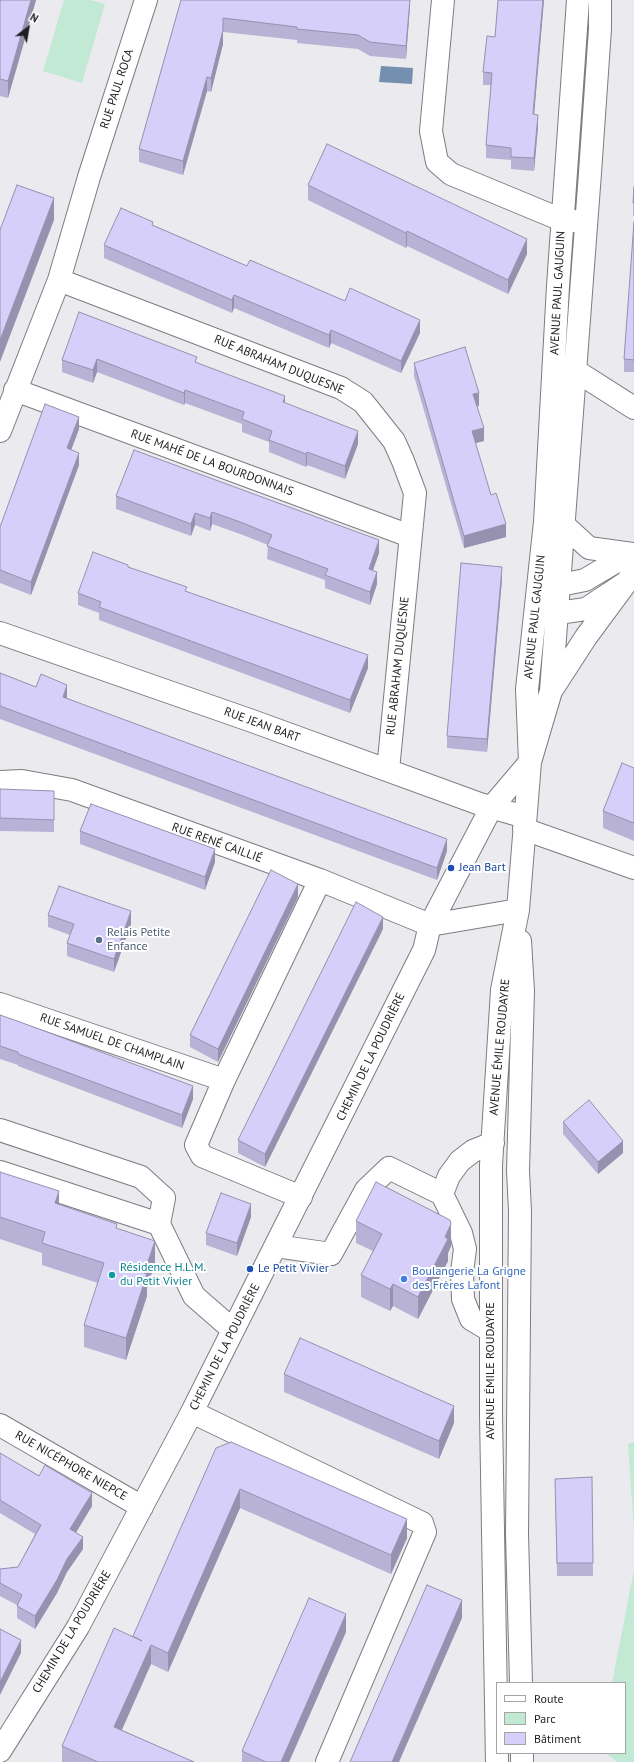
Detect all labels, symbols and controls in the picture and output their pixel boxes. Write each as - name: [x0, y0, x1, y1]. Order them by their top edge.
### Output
- north arrow: [8, 8, 48, 48]
- text: N: [27, 10, 41, 26]
- street label: RUE PAUL ROCA: [97, 47, 137, 131]
- street label: AVENUE PAUL GAUGUIN: [548, 231, 568, 355]
- street label: RUE ABRAHAM DUQUESNE: [212, 332, 346, 398]
- street label: RUE MAHÉ DE LA BOURDONNAIS: [129, 427, 295, 499]
- street label: AVENUE PAUL GAUGUIN: [521, 554, 549, 680]
- street label: RUE ABRAHAM DUQUESNE: [384, 596, 412, 736]
- street label: RUE JEAN BART: [222, 705, 302, 745]
- street label: RUE RENÉ CAILLIÉ: [170, 820, 264, 866]
- place label: Jean Bart: [459, 861, 506, 875]
- marker: Jean Bart: [446, 863, 456, 873]
- place label: Relais Petite Enfance: [107, 926, 170, 954]
- marker: Relais Petite Enfance: [94, 935, 104, 945]
- street label: AVENUE ÉMILE ROUDAYRE: [487, 978, 513, 1116]
- street label: CHEMIN DE LA POUDRIÈRE: [334, 991, 408, 1123]
- street label: RUE SAMUEL DE CHAMPLAIN: [38, 1011, 186, 1073]
- place label: Résidence H.L.M. du Petit Vivier: [120, 1261, 206, 1289]
- place label: Le Petit Vivier: [258, 1262, 329, 1276]
- marker: Le Petit Vivier: [245, 1264, 255, 1274]
- place label: Boulangerie La Grigne des Frères Lafont: [412, 1265, 526, 1293]
- marker: Résidence H.L.M. du Petit Vivier: [107, 1270, 117, 1280]
- marker: Boulangerie La Grigne des Frères Lafont: [399, 1274, 409, 1284]
- street label: CHEMIN DE LA POUDRIÈRE: [187, 1281, 263, 1413]
- street label: AVENUE ÉMILE ROUDAYRE: [484, 1302, 498, 1440]
- street label: RUE NICÉPHORE NIEPCE: [12, 1428, 130, 1504]
- street label: CHEMIN DE LA POUDRIÈRE: [30, 1568, 114, 1696]
- legend: [496, 1682, 626, 1754]
- text: Route: [534, 1691, 564, 1706]
- text: Parc: [534, 1711, 556, 1726]
- text: Bâtiment: [534, 1731, 581, 1746]

